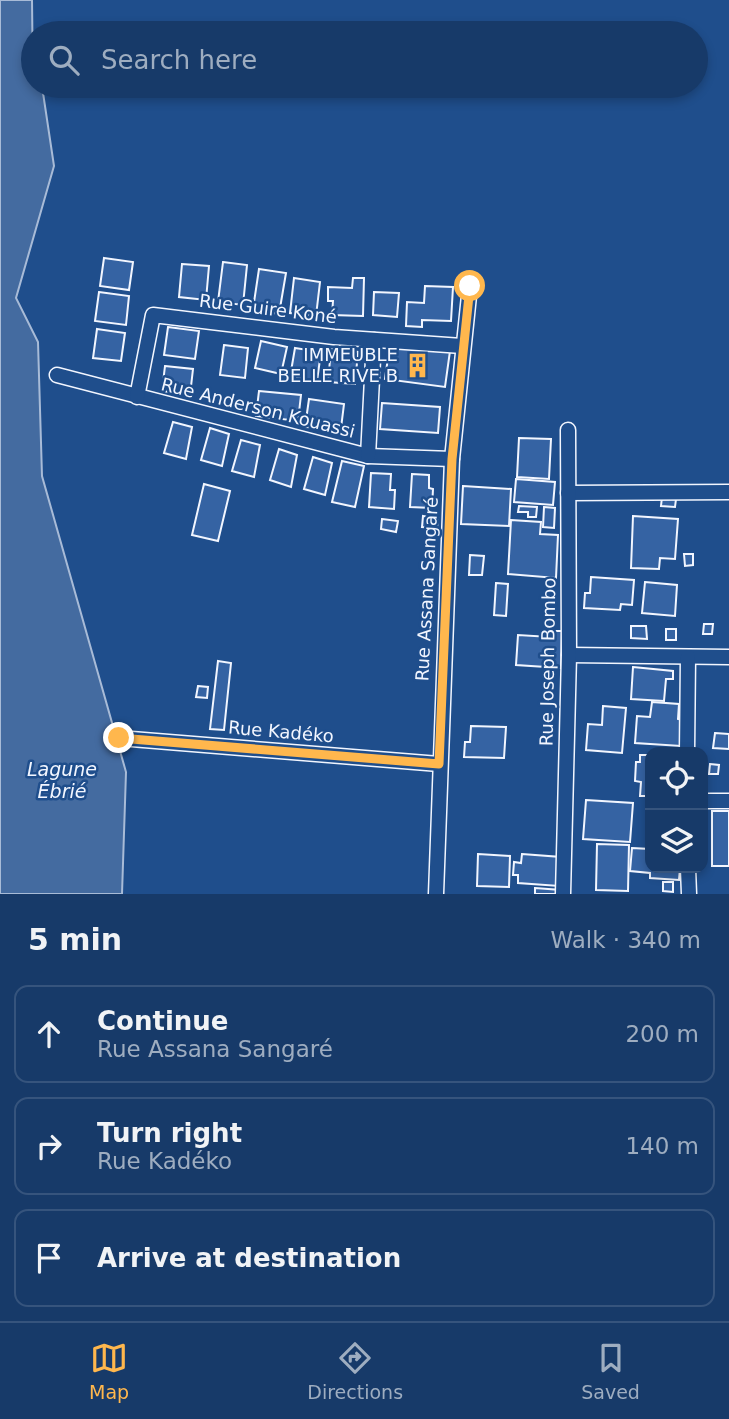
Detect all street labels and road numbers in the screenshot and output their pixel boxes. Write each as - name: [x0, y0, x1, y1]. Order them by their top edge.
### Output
- street label: Rue Guire Koné: [198, 290, 338, 327]
- street label: Rue Anderson Kouassi: [159, 373, 357, 442]
- street label: Rue Assana Sangaré: [411, 496, 442, 682]
- street label: Rue Joseph Bombo: [536, 578, 559, 746]
- street label: Rue Kadéko: [227, 716, 335, 747]

